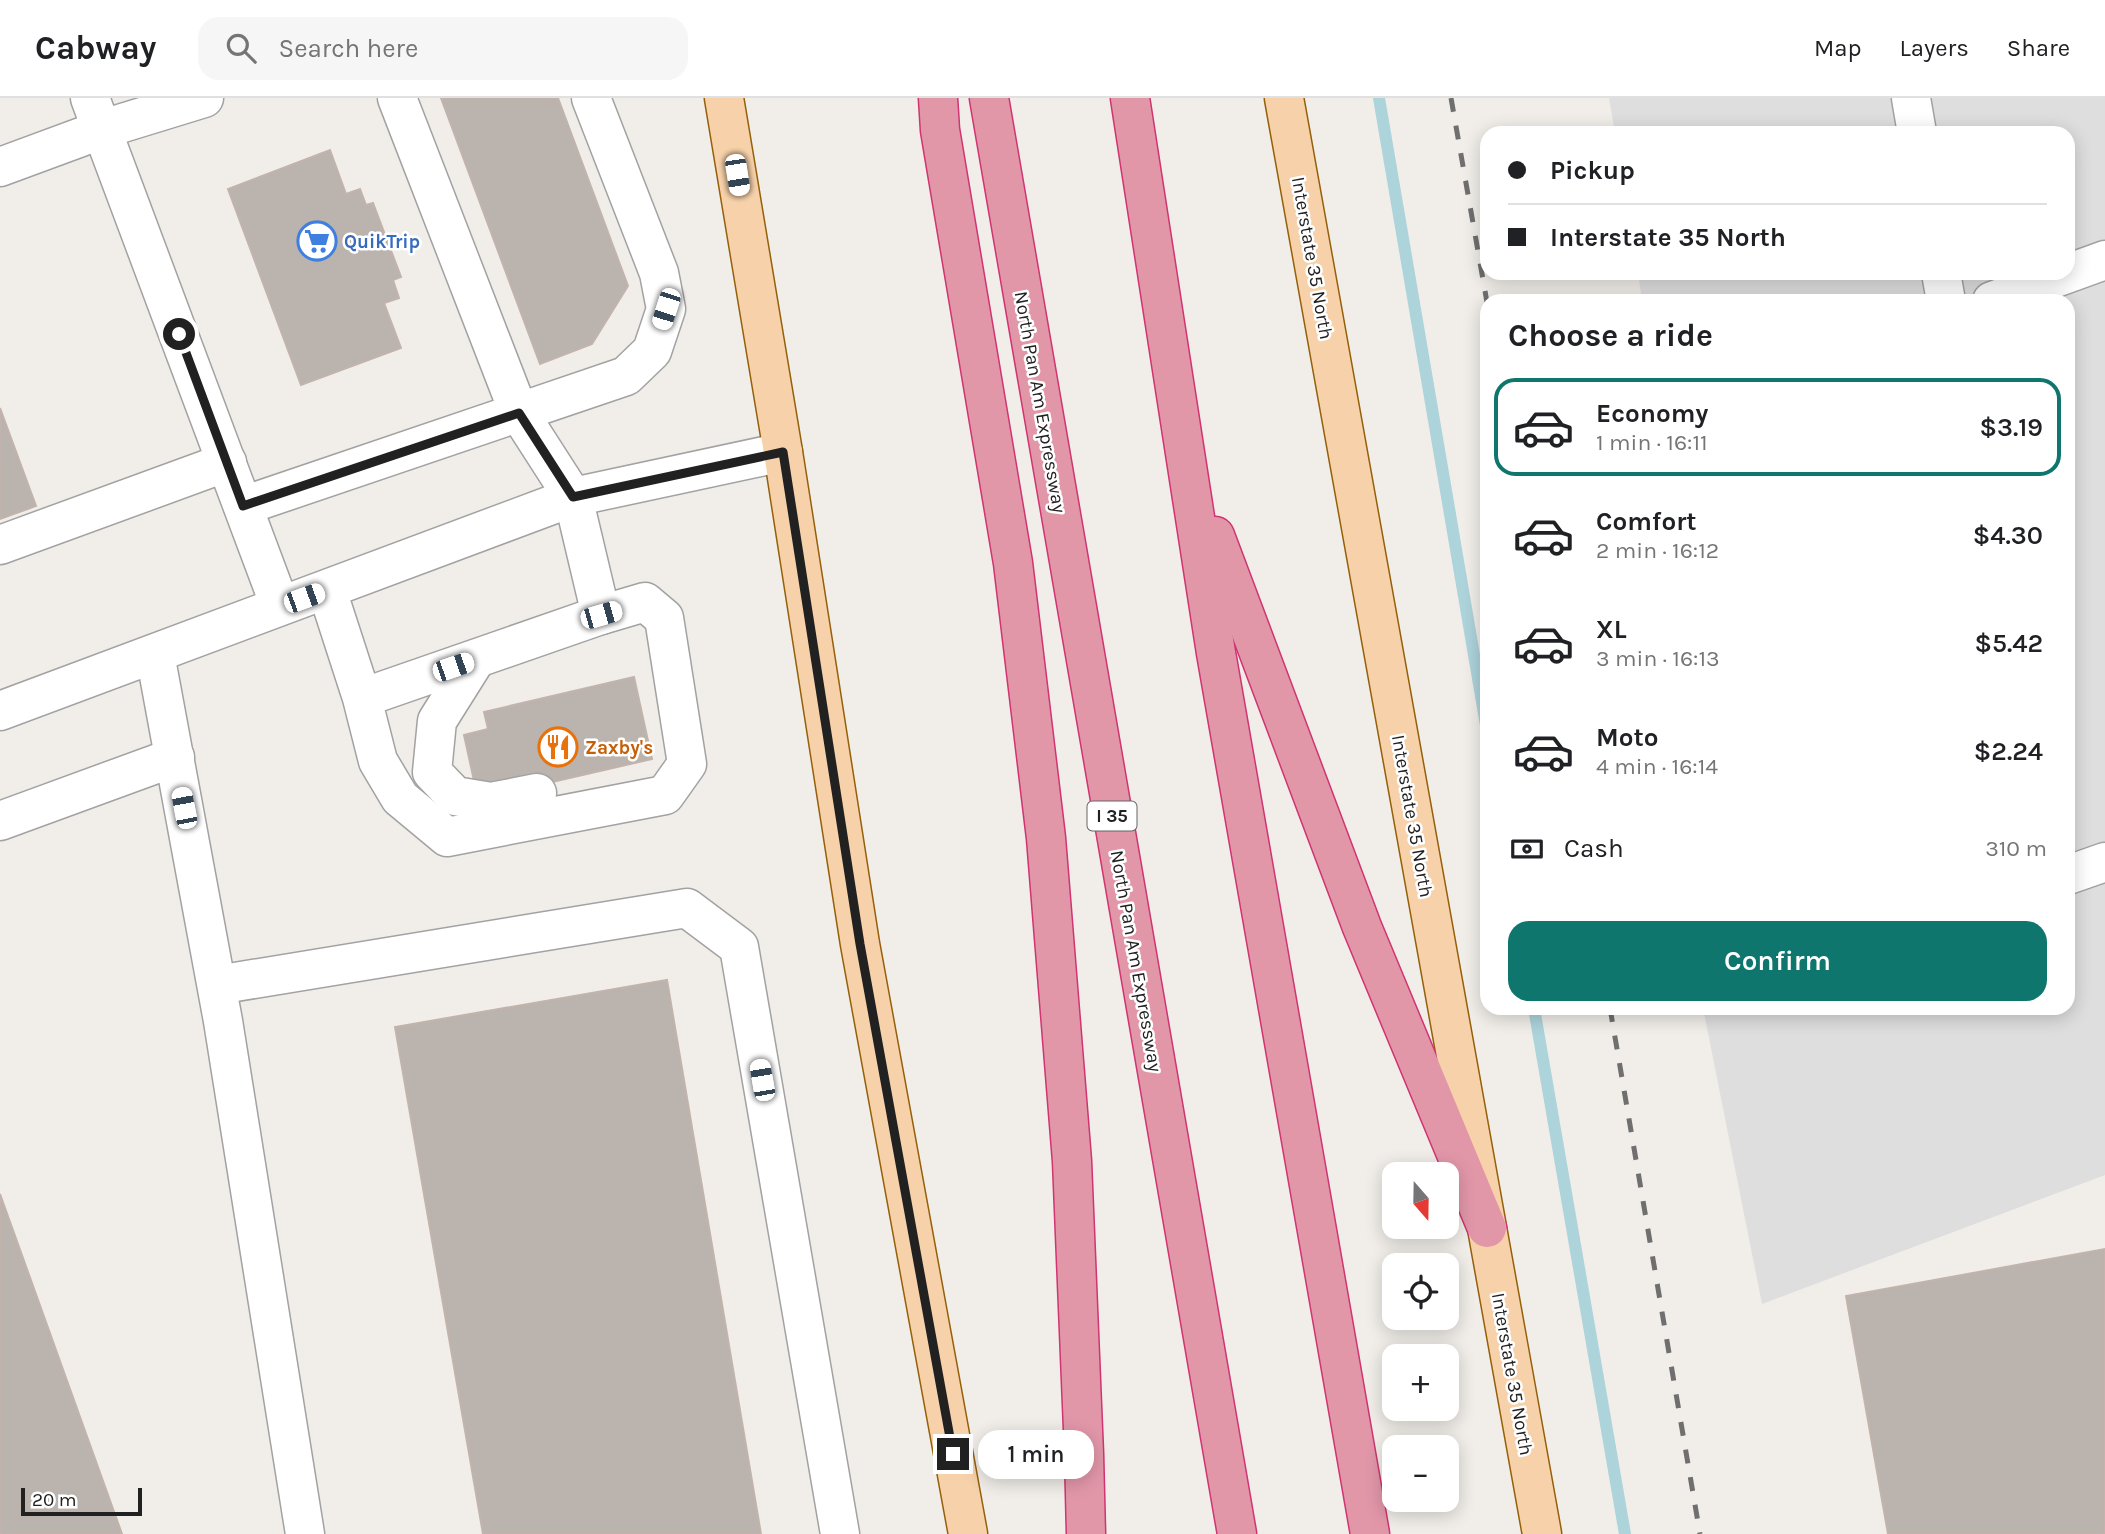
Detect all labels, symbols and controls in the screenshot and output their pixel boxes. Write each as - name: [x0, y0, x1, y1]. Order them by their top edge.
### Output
- search box: [198, 17, 688, 80]
- text: Cabway: [35, 29, 156, 67]
- icon: search: [222, 29, 260, 67]
- text: Search here: [278, 33, 418, 64]
- text: Map: [1814, 34, 1862, 62]
- text: Layers: [1900, 34, 1969, 62]
- text: Share: [2007, 34, 2070, 62]
- car: [724, 153, 751, 197]
- text: Pickup: [1550, 155, 1635, 186]
- street label: Interstate 35 North: [1287, 175, 1337, 341]
- supermarket icon: QuikTrip: [296, 220, 338, 262]
- text: Interstate 35 North: [1550, 222, 1786, 253]
- place label: QuikTrip: [344, 231, 420, 253]
- car: [650, 286, 683, 332]
- street label: North Pan Am Expressway: [1010, 290, 1070, 515]
- text: Choose a ride: [1508, 317, 1713, 354]
- route start: [163, 318, 195, 350]
- icon: car: [1512, 396, 1575, 459]
- text: Economy: [1596, 398, 1708, 429]
- text: $3.19: [1979, 412, 2043, 443]
- text: 1 min · 16:11: [1596, 429, 1708, 456]
- icon: car: [1512, 504, 1575, 567]
- text: Comfort: [1596, 506, 1697, 537]
- text: $4.30: [1973, 520, 2043, 551]
- text: 2 min · 16:12: [1596, 537, 1719, 564]
- car: [281, 581, 328, 615]
- car: [578, 599, 625, 631]
- icon: car: [1512, 612, 1575, 675]
- text: XL: [1596, 614, 1627, 645]
- text: $5.42: [1974, 628, 2043, 659]
- text: 3 min · 16:13: [1596, 645, 1720, 672]
- car: [430, 650, 477, 684]
- icon: car: [1512, 720, 1575, 783]
- text: Moto: [1596, 722, 1658, 753]
- restaurant icon: Zaxby's: [537, 726, 579, 768]
- street label: Interstate 35 North: [1387, 733, 1437, 899]
- text: $2.24: [1974, 736, 2043, 767]
- place label: Zaxby's: [585, 737, 653, 759]
- text: 4 min · 16:14: [1596, 753, 1718, 780]
- car: [170, 785, 199, 831]
- road number: I 35: [1088, 802, 1136, 830]
- icon: cash: [1508, 830, 1546, 868]
- text: Cash: [1564, 833, 1624, 864]
- text: 310 m: [1985, 835, 2047, 862]
- street label: North Pan Am Expressway: [1106, 849, 1166, 1074]
- button: Confirm: [1508, 921, 2047, 1001]
- car: [749, 1057, 776, 1103]
- north arrow: [1382, 1162, 1460, 1239]
- map controls: [1382, 1162, 1459, 1512]
- button: locate: [1382, 1253, 1459, 1330]
- street label: Interstate 35 North: [1487, 1291, 1537, 1457]
- button: +: [1382, 1344, 1459, 1421]
- callout: 1 min: [978, 1430, 1093, 1478]
- button: −: [1382, 1435, 1459, 1512]
- route end: [937, 1438, 969, 1470]
- text: 1 min: [1007, 1441, 1065, 1468]
- scale bar: [21, 1485, 142, 1517]
- text: 20 m: [32, 1489, 77, 1511]

